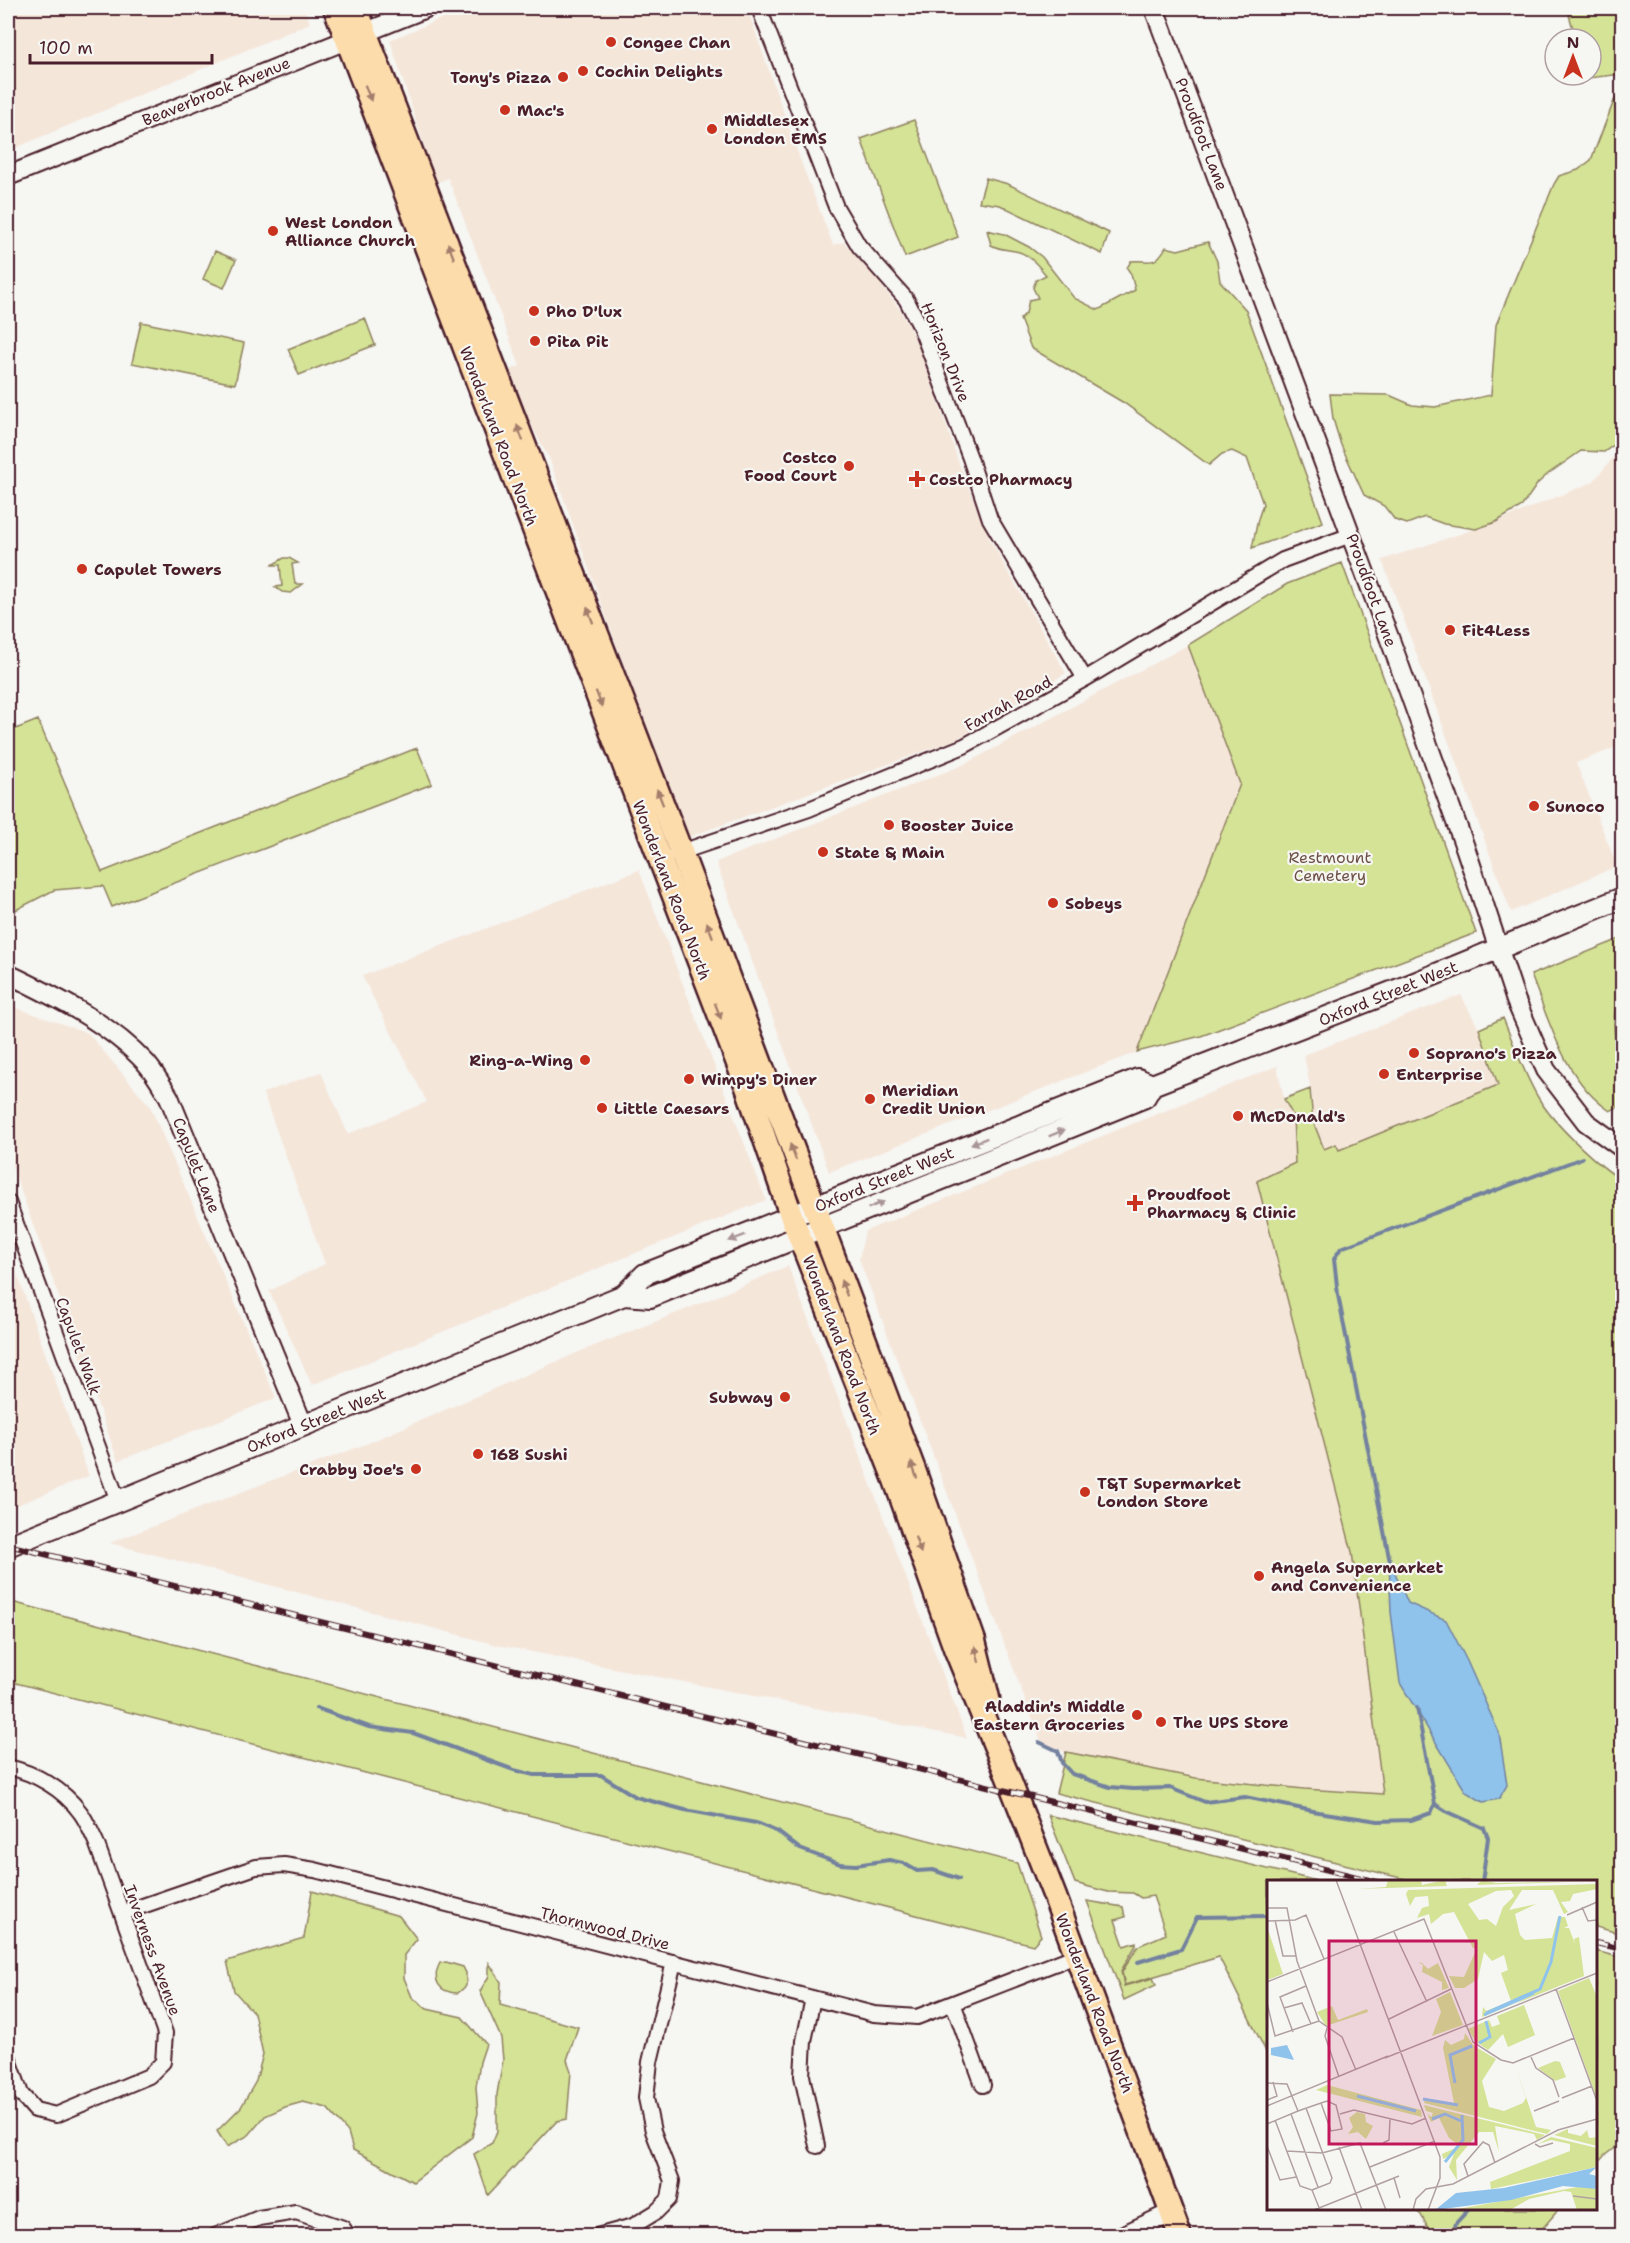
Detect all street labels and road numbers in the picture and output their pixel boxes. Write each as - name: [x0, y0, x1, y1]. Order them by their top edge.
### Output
- street label: Beaverbrook Avenue: [139, 52, 293, 131]
- street label: Proudfoot Lane: [1170, 75, 1233, 193]
- street label: Horizon Drive: [916, 299, 975, 405]
- street label: Wonderland Road North: [454, 343, 543, 529]
- street label: Proudfoot Lane: [1341, 531, 1402, 650]
- street label: Farrah Road: [961, 671, 1056, 736]
- street label: Wonderland Road North: [627, 797, 716, 983]
- street label: Oxford Street West: [1316, 956, 1461, 1031]
- street label: Capulet Lane: [168, 1114, 225, 1216]
- street label: Oxford Street West: [812, 1142, 957, 1217]
- street label: Wonderland Road North: [797, 1252, 886, 1438]
- street label: Capulet Walk: [51, 1294, 106, 1398]
- street label: Oxford Street West: [244, 1383, 389, 1458]
- street label: Inverness Avenue: [119, 1882, 186, 2019]
- street label: Thornwood Drive: [538, 1902, 672, 1955]
- street label: Wonderland Road North: [1050, 1910, 1139, 2096]

